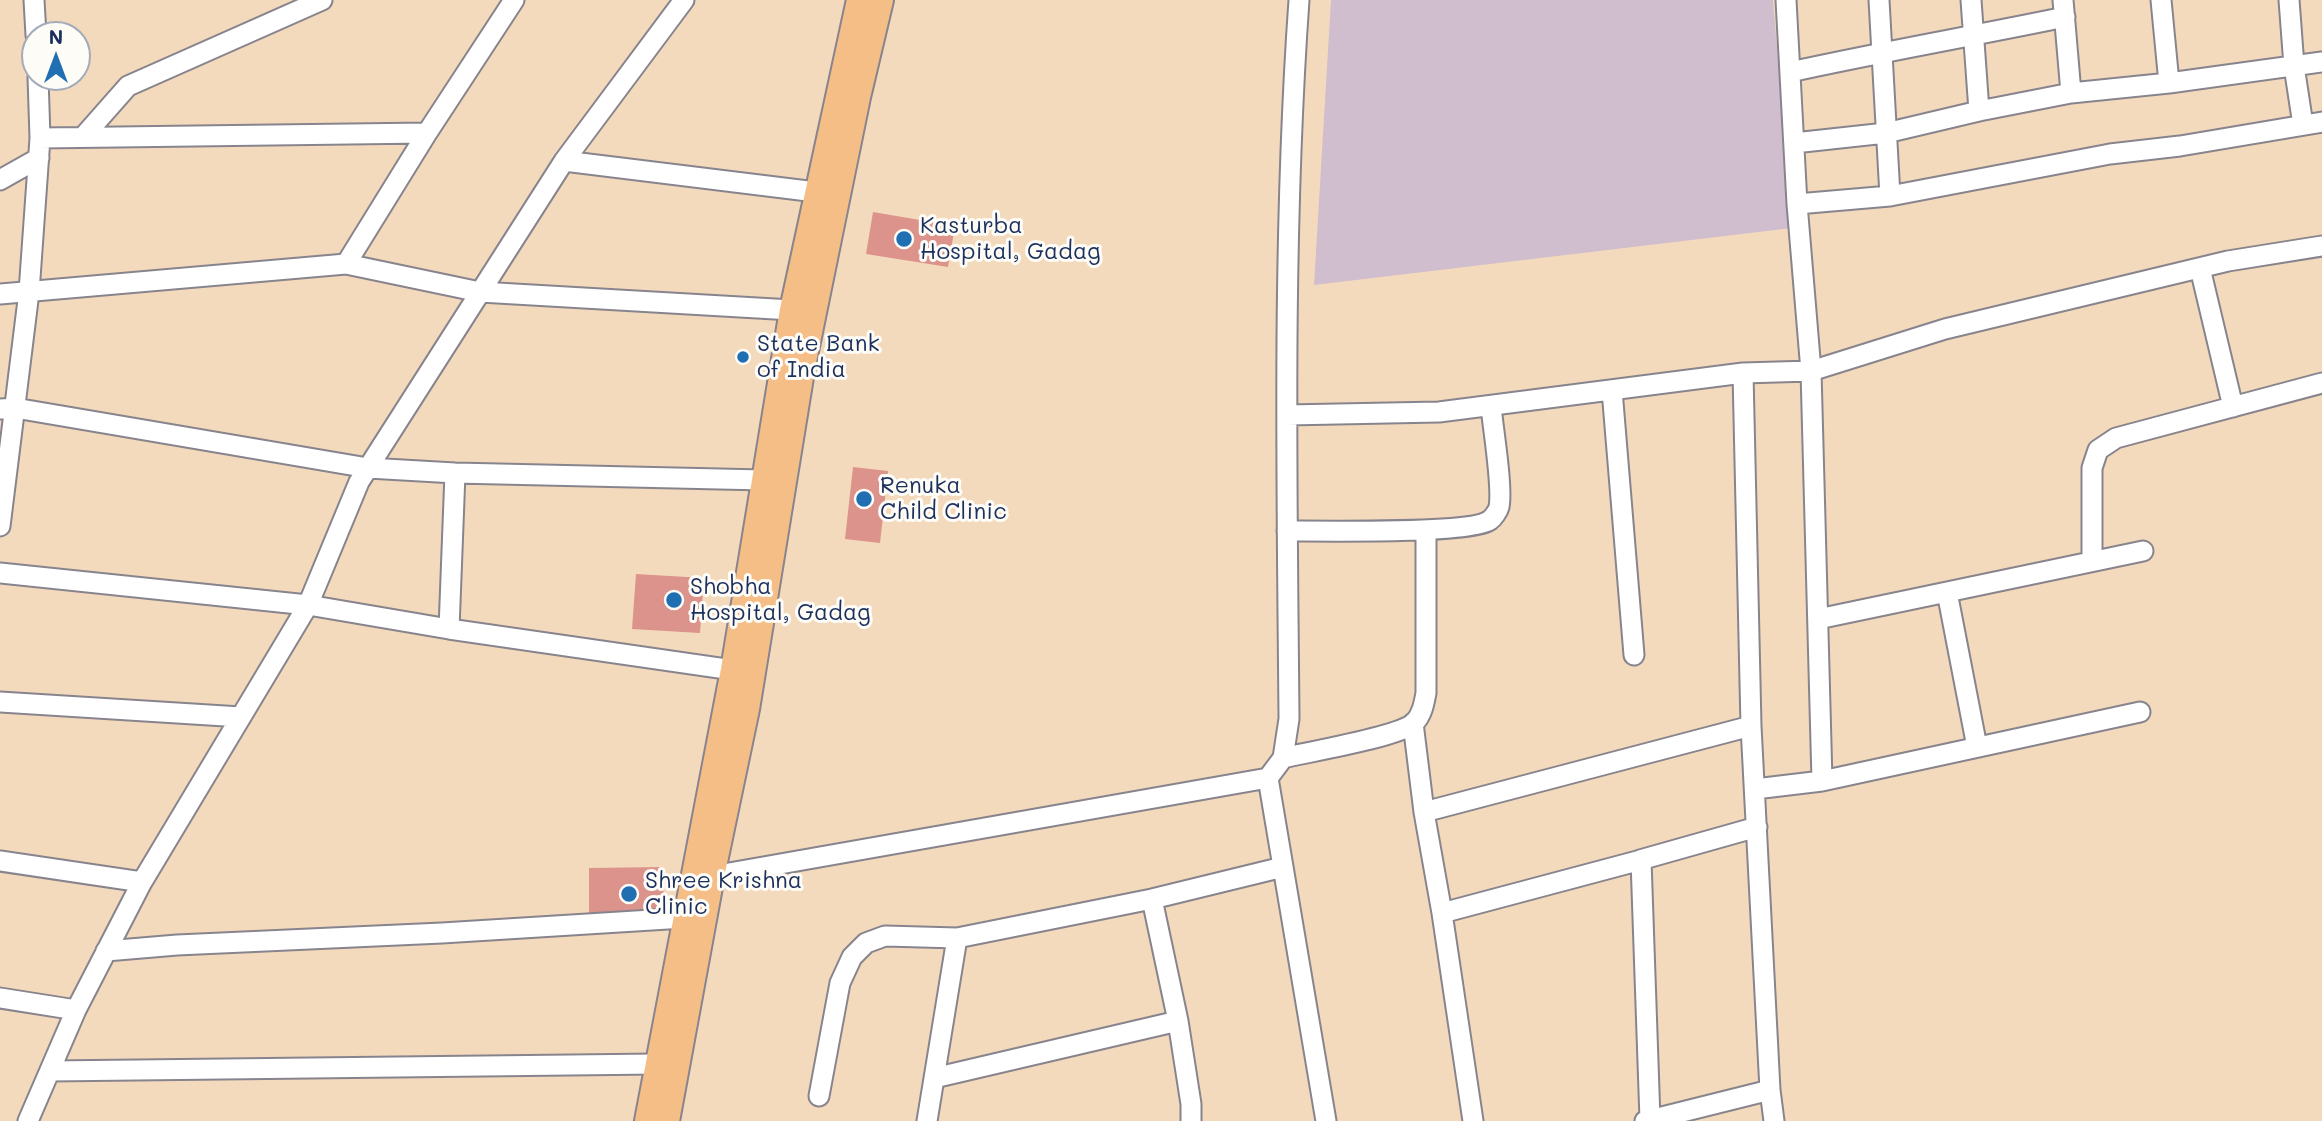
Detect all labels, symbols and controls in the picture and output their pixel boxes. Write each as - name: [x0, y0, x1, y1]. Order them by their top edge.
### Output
- north arrow: [21, 21, 91, 91]
- text: N: [49, 24, 63, 49]
- place label: Kasturba Hospital, Gadag: [920, 212, 1101, 266]
- marker: Kasturba Hospital, Gadag: [894, 229, 914, 249]
- place label: State Bank of India: [757, 330, 880, 384]
- marker: State Bank of India: [735, 349, 751, 365]
- place label: Renuka Child Clinic: [880, 472, 1007, 526]
- marker: Renuka Child Clinic: [854, 489, 874, 509]
- place label: Shobha Hospital, Gadag: [690, 573, 871, 627]
- marker: Shobha Hospital, Gadag: [664, 590, 684, 610]
- place label: Shree Krishna Clinic: [645, 867, 802, 921]
- marker: Shree Krishna Clinic: [619, 884, 639, 904]

